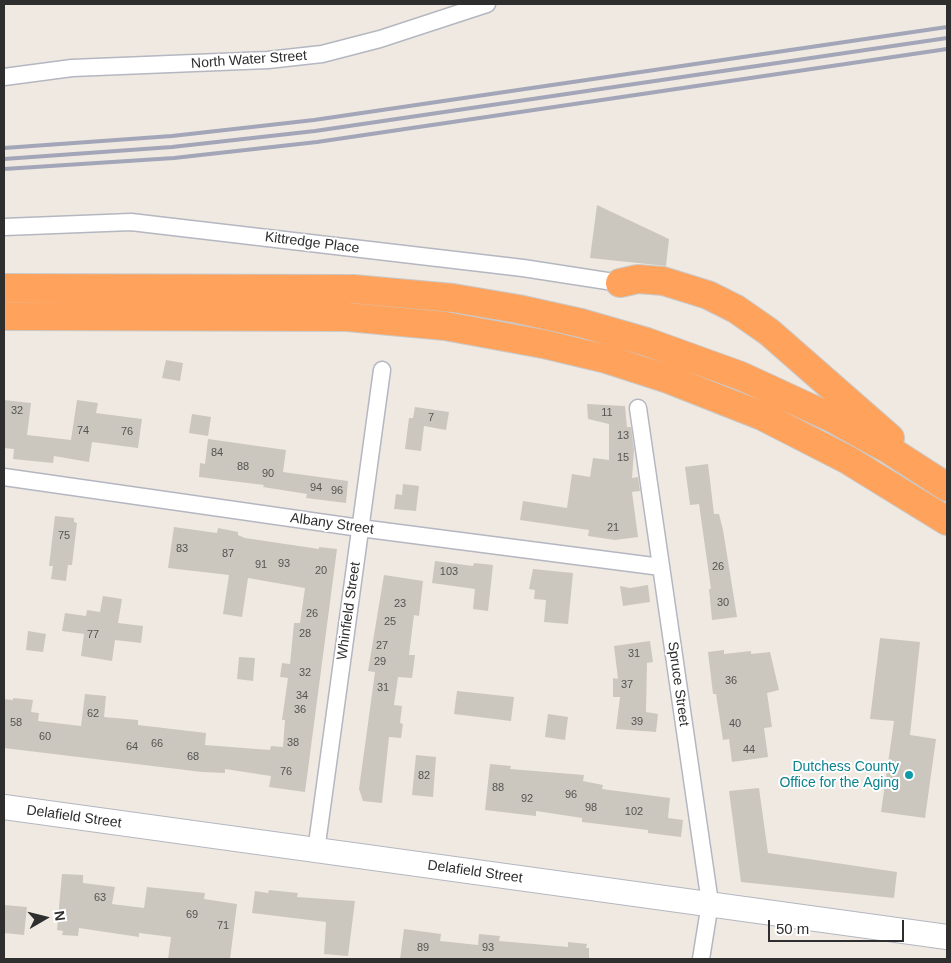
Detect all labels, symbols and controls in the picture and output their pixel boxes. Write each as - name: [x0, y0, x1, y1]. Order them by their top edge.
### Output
- street label: North Water Street: [190, 48, 308, 72]
- street label: Kittredge Place: [264, 229, 360, 257]
- house number: 32: [11, 404, 23, 418]
- house number: 11: [601, 406, 613, 420]
- house number: 7: [428, 411, 434, 425]
- house number: 74: [77, 424, 89, 438]
- house number: 76: [121, 425, 133, 439]
- house number: 13: [617, 429, 629, 443]
- house number: 84: [211, 446, 223, 460]
- house number: 15: [617, 451, 629, 465]
- house number: 88: [237, 460, 249, 474]
- house number: 90: [262, 467, 274, 481]
- house number: 94: [310, 481, 322, 495]
- house number: 96: [331, 484, 343, 498]
- street label: Albany Street: [289, 510, 375, 538]
- house number: 21: [607, 521, 619, 535]
- house number: 75: [58, 529, 70, 543]
- house number: 83: [176, 542, 188, 556]
- house number: 87: [222, 547, 234, 561]
- house number: 93: [278, 557, 290, 571]
- house number: 91: [255, 558, 267, 572]
- house number: 26: [712, 560, 724, 574]
- street label: Whinfield Street: [334, 561, 364, 661]
- house number: 20: [315, 564, 327, 578]
- house number: 103: [440, 565, 458, 579]
- house number: 30: [717, 596, 729, 610]
- house number: 23: [394, 597, 406, 611]
- house number: 26: [306, 607, 318, 621]
- house number: 25: [384, 615, 396, 629]
- house number: 28: [299, 627, 311, 641]
- house number: 77: [87, 628, 99, 642]
- house number: 27: [376, 639, 388, 653]
- street label: Spruce Street: [664, 640, 692, 728]
- house number: 31: [628, 647, 640, 661]
- house number: 29: [374, 655, 386, 669]
- house number: 32: [299, 666, 311, 680]
- house number: 36: [725, 674, 737, 688]
- house number: 37: [621, 678, 633, 692]
- house number: 31: [377, 681, 389, 695]
- house number: 34: [296, 689, 308, 703]
- house number: 36: [294, 703, 306, 717]
- house number: 62: [87, 707, 99, 721]
- house number: 39: [631, 715, 643, 729]
- house number: 58: [10, 716, 22, 730]
- house number: 40: [729, 717, 741, 731]
- house number: 60: [39, 730, 51, 744]
- house number: 38: [287, 736, 299, 750]
- house number: 66: [151, 737, 163, 751]
- house number: 64: [126, 740, 138, 754]
- house number: 44: [743, 743, 755, 757]
- house number: 68: [187, 750, 199, 764]
- place label: Dutchess County Office for the Aging: [779, 759, 899, 792]
- house number: 76: [280, 765, 292, 779]
- house number: 82: [418, 769, 430, 783]
- marker: Dutchess County Office for the Aging: [903, 769, 915, 781]
- house number: 88: [492, 781, 504, 795]
- house number: 96: [565, 788, 577, 802]
- house number: 92: [521, 792, 533, 806]
- house number: 98: [585, 801, 597, 815]
- street label: Delafield Street: [25, 802, 123, 832]
- house number: 102: [625, 805, 643, 819]
- street label: Delafield Street: [426, 857, 524, 887]
- house number: 63: [94, 891, 106, 905]
- north arrow: [20, 893, 70, 943]
- house number: 69: [186, 908, 198, 922]
- text: N: [51, 910, 68, 922]
- scale bar: [771, 910, 907, 942]
- house number: 71: [217, 919, 229, 933]
- text: 50 m: [776, 920, 809, 937]
- house number: 89: [417, 941, 429, 955]
- house number: 93: [482, 941, 494, 955]

